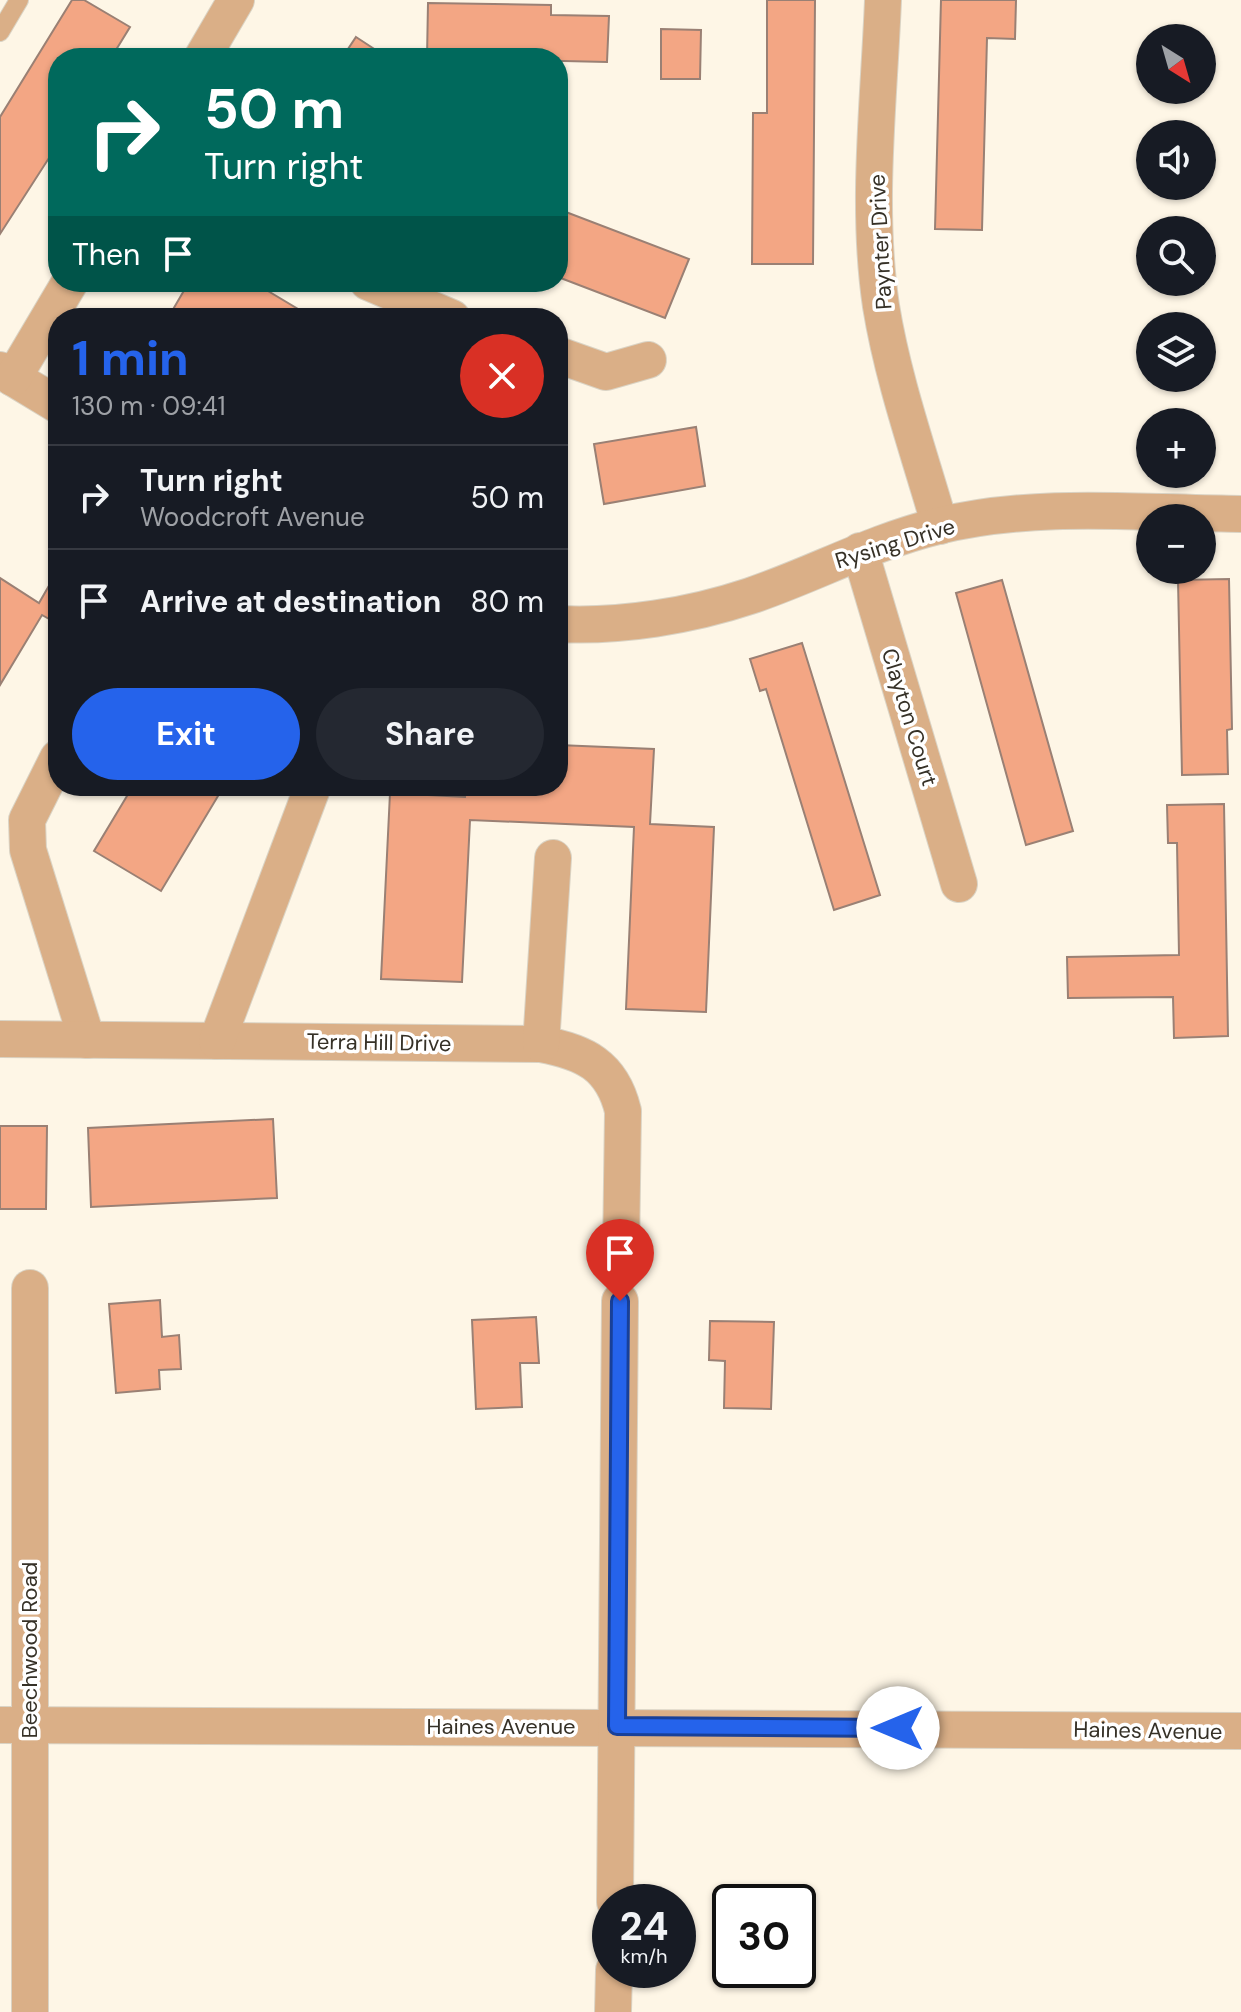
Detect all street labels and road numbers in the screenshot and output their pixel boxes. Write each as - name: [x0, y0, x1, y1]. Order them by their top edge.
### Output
- street label: Paynter Drive: [862, 173, 899, 310]
- street label: Rysing Drive: [832, 512, 959, 575]
- street label: Clayton Court: [875, 645, 944, 790]
- street label: Terra Hill Drive: [306, 1027, 452, 1058]
- street label: Beechwood Road: [15, 1562, 44, 1738]
- street label: Haines Avenue: [426, 1712, 576, 1741]
- street label: Haines Avenue: [1073, 1715, 1223, 1746]

